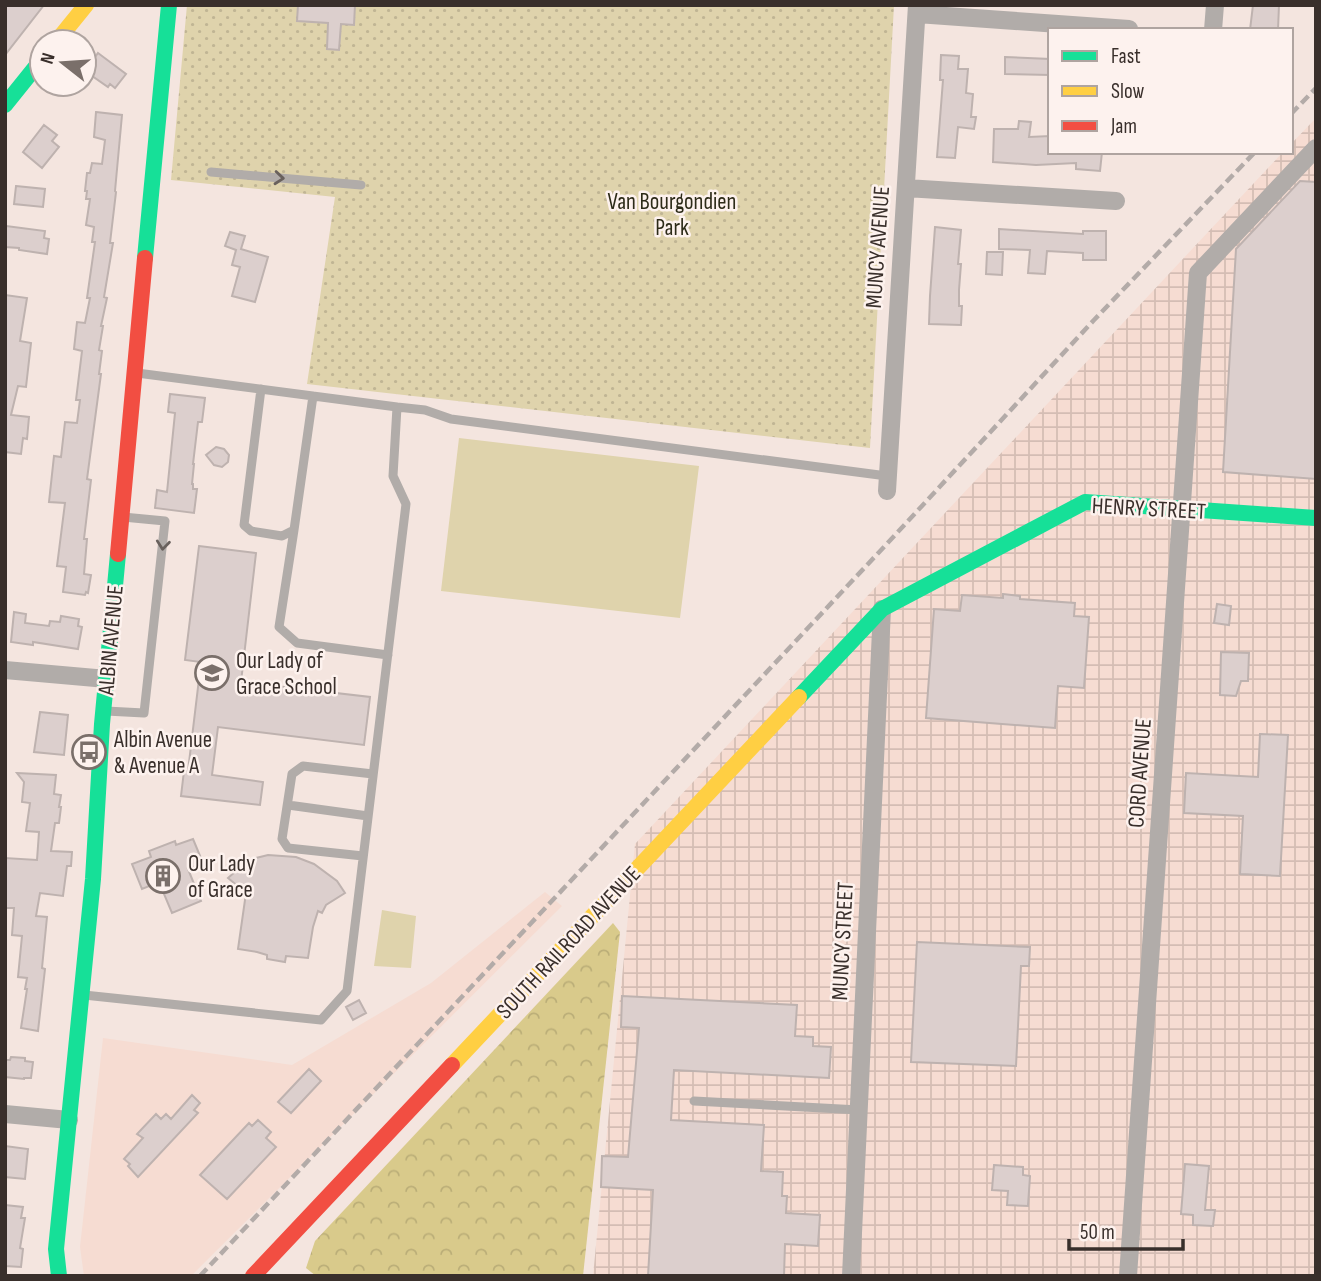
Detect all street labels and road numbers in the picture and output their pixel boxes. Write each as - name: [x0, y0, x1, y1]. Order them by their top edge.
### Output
- street label: MUNCY AVENUE: [860, 185, 896, 309]
- street label: HENRY STREET: [1091, 492, 1207, 526]
- street label: ALBIN AVENUE: [92, 584, 130, 697]
- street label: CORD AVENUE: [1122, 717, 1158, 829]
- street label: SOUTH RAILROAD AVENUE: [491, 860, 647, 1025]
- street label: MUNCY STREET: [826, 881, 860, 1001]

